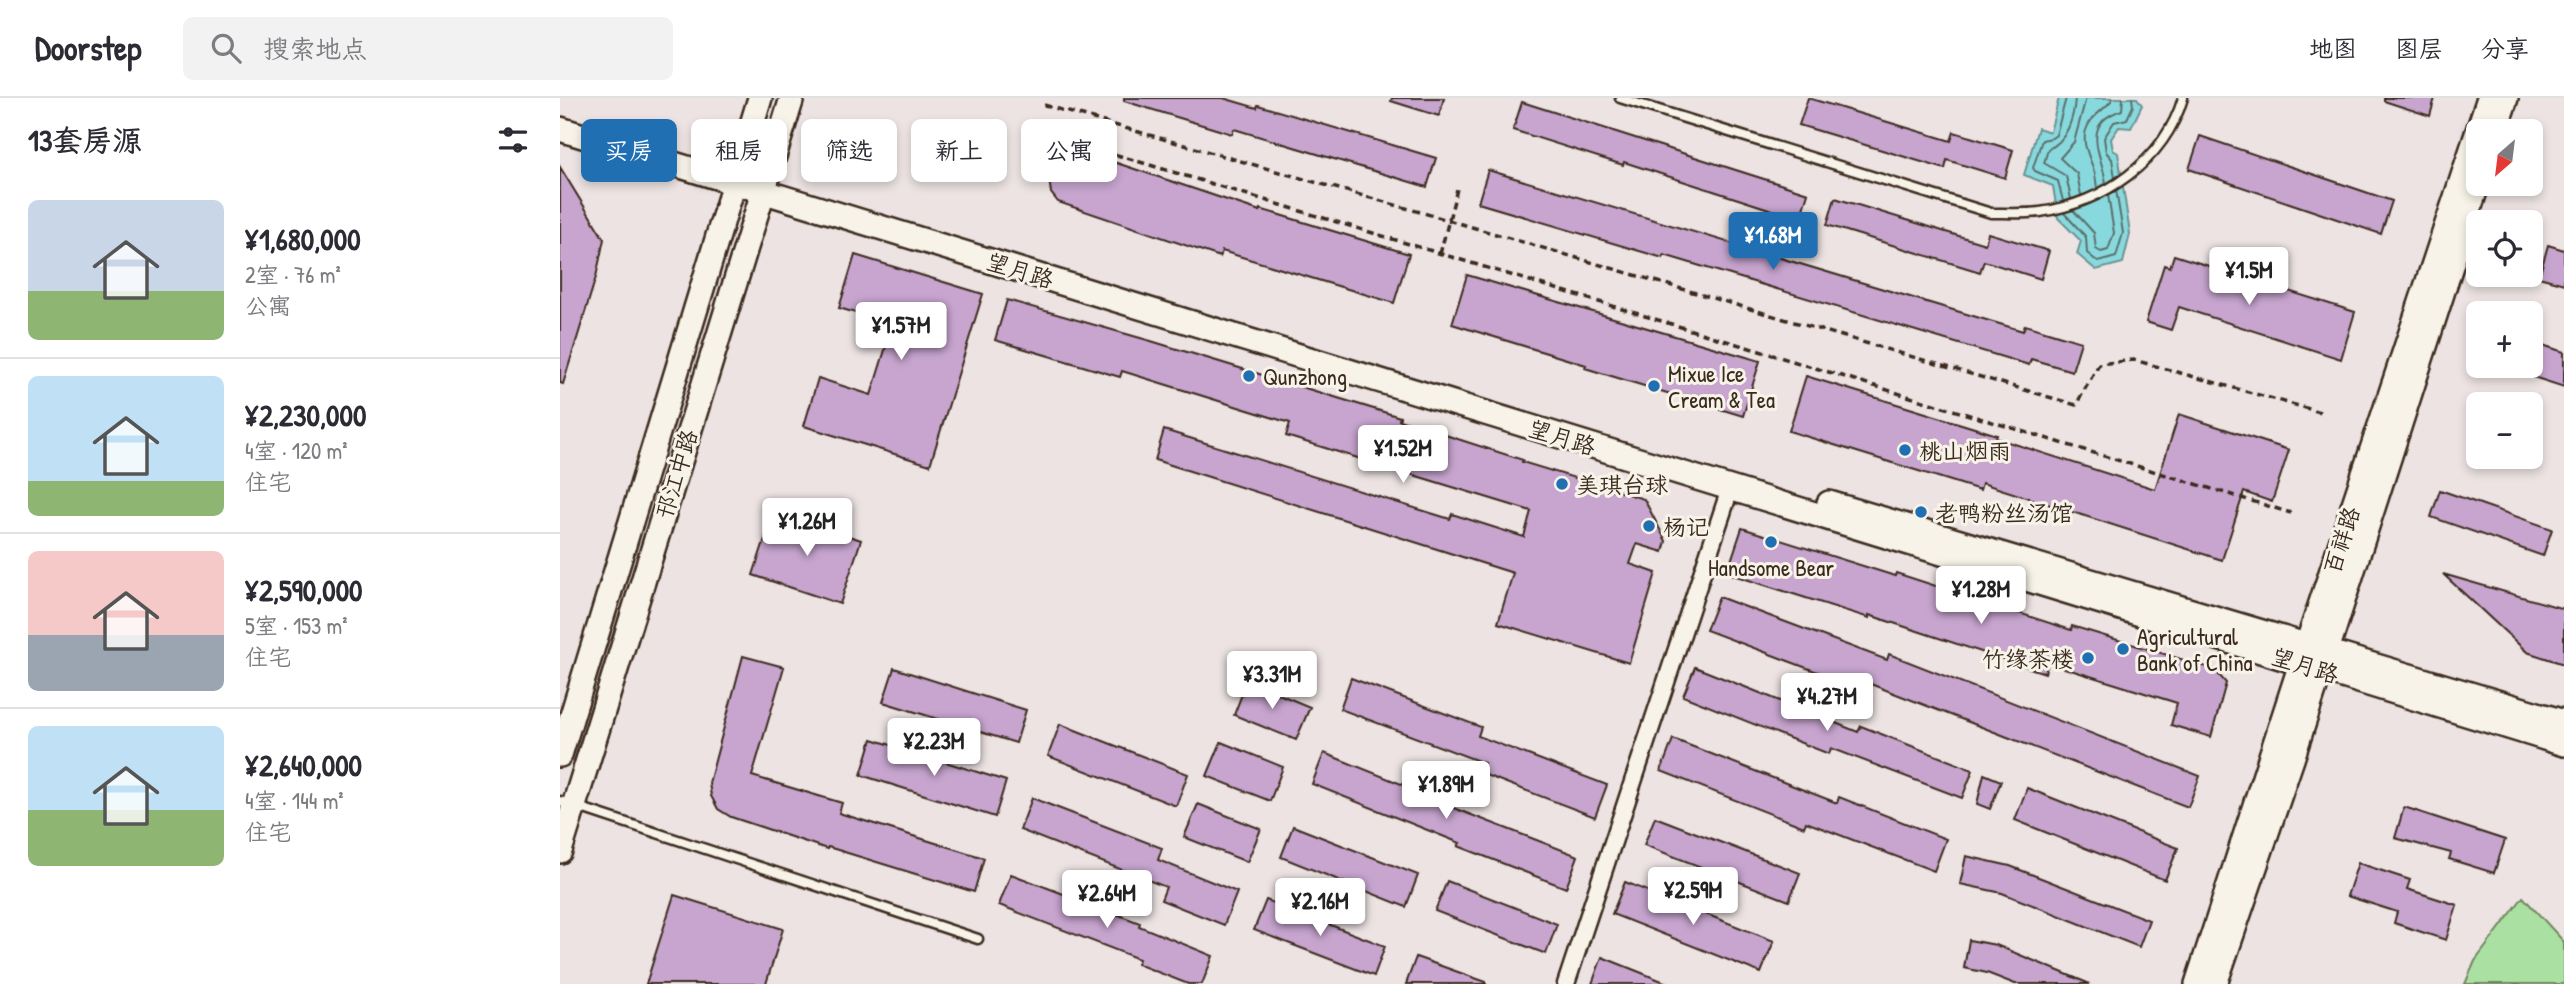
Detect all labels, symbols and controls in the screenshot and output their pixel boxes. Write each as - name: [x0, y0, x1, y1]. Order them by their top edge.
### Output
- search box: [183, 17, 673, 80]
- text: Doorstep: [35, 26, 141, 70]
- icon: search: [207, 29, 245, 67]
- text: 搜索地点: [263, 31, 367, 66]
- text: 地图: [2309, 32, 2357, 64]
- text: 图层: [2395, 32, 2443, 64]
- text: 分享: [2481, 32, 2529, 64]
- chip: 买房: [581, 119, 677, 182]
- chip: 租房: [691, 119, 787, 182]
- chip: 筛选: [801, 119, 897, 182]
- chip: 新上: [911, 119, 1007, 182]
- chip: 公寓: [1021, 119, 1117, 182]
- north arrow: [2466, 119, 2543, 196]
- map controls: [2466, 119, 2543, 469]
- text: 13套房源: [28, 120, 142, 160]
- icon: filters: [494, 121, 532, 159]
- button: locate: [2466, 210, 2543, 287]
- pin: ¥1.68M: [1716, 212, 1830, 272]
- text: ¥1,680,000: [245, 219, 361, 259]
- text: ¥1.68M: [1745, 219, 1801, 250]
- icon: home: [84, 228, 168, 312]
- street label: 望月路: [982, 245, 1058, 295]
- pin: ¥1.5M: [2200, 248, 2298, 307]
- text: ¥1.5M: [2225, 254, 2273, 285]
- text: 2室 · 76 m²: [245, 259, 341, 290]
- text: 公寓: [245, 290, 291, 321]
- button: +: [2466, 301, 2543, 378]
- pin: ¥1.57M: [844, 302, 958, 362]
- text: ¥1.57M: [872, 309, 930, 340]
- place label: Mixue Ice Cream & Tea: [1668, 358, 1775, 415]
- place label: Qunzhong: [1263, 361, 1347, 392]
- marker: Qunzhong: [1241, 368, 1257, 384]
- marker: Mixue Ice Cream & Tea: [1646, 378, 1662, 394]
- button: −: [2466, 392, 2543, 469]
- text: ¥2,230,000: [245, 395, 366, 435]
- icon: home: [84, 404, 168, 488]
- street label: 望月路: [1524, 412, 1600, 462]
- street label: 邗江中路: [648, 425, 704, 523]
- pin: ¥1.52M: [1346, 426, 1460, 485]
- text: ¥1.52M: [1374, 432, 1432, 463]
- text: 4室 · 120 m²: [245, 435, 347, 466]
- place label: 桃山烟雨: [1919, 435, 2011, 466]
- marker: 桃山烟雨: [1897, 442, 1913, 458]
- text: 住宅: [245, 466, 291, 497]
- place label: 美琪台球: [1576, 469, 1668, 500]
- marker: 美琪台球: [1554, 476, 1570, 492]
- place label: 老鸭粉丝汤馆: [1935, 497, 2073, 528]
- pin: ¥1.26M: [750, 498, 864, 558]
- street label: 百祥路: [2316, 502, 2366, 578]
- marker: 老鸭粉丝汤馆: [1913, 504, 1929, 520]
- text: ¥1.26M: [778, 505, 836, 536]
- place label: 杨记: [1663, 511, 1709, 542]
- marker: 杨记: [1641, 518, 1657, 534]
- marker: Handsome Bear: [1763, 534, 1779, 550]
- place label: Handsome Bear: [1708, 552, 1834, 583]
- pin: ¥1.28M: [1924, 566, 2038, 626]
- text: ¥2,590,000: [245, 570, 363, 610]
- text: ¥1.28M: [1952, 573, 2010, 604]
- icon: home: [84, 579, 168, 663]
- text: 5室 · 153 m²: [245, 610, 348, 641]
- place label: Agricultural Bank of China: [2137, 621, 2253, 678]
- street label: 望月路: [2267, 640, 2343, 690]
- text: 住宅: [245, 641, 291, 672]
- marker: Agricultural Bank of China: [2115, 641, 2131, 657]
- place label: 竹缘茶楼: [1982, 643, 2074, 674]
- marker: 竹缘茶楼: [2080, 650, 2096, 666]
- pin: ¥3.31M: [1215, 652, 1329, 711]
- text: ¥3.31M: [1243, 658, 1301, 689]
- pin: ¥4.27M: [1770, 674, 1884, 733]
- text: ¥4.27M: [1797, 680, 1857, 711]
- pin: ¥2.23M: [877, 718, 991, 778]
- text: ¥2.23M: [903, 725, 965, 756]
- text: ¥2,640,000: [245, 745, 362, 785]
- icon: home: [84, 754, 168, 838]
- pin: ¥1.89M: [1389, 762, 1503, 821]
- text: ¥1.89M: [1418, 768, 1474, 799]
- text: 4室 · 144 m²: [245, 785, 344, 816]
- text: 住宅: [245, 816, 291, 847]
- pin: ¥2.59M: [1636, 868, 1750, 927]
- pin: ¥2.64M: [1050, 870, 1164, 930]
- text: ¥2.59M: [1664, 874, 1722, 905]
- text: ¥2.64M: [1078, 877, 1136, 908]
- pin: ¥2.16M: [1263, 878, 1377, 938]
- text: ¥2.16M: [1291, 885, 1349, 916]

